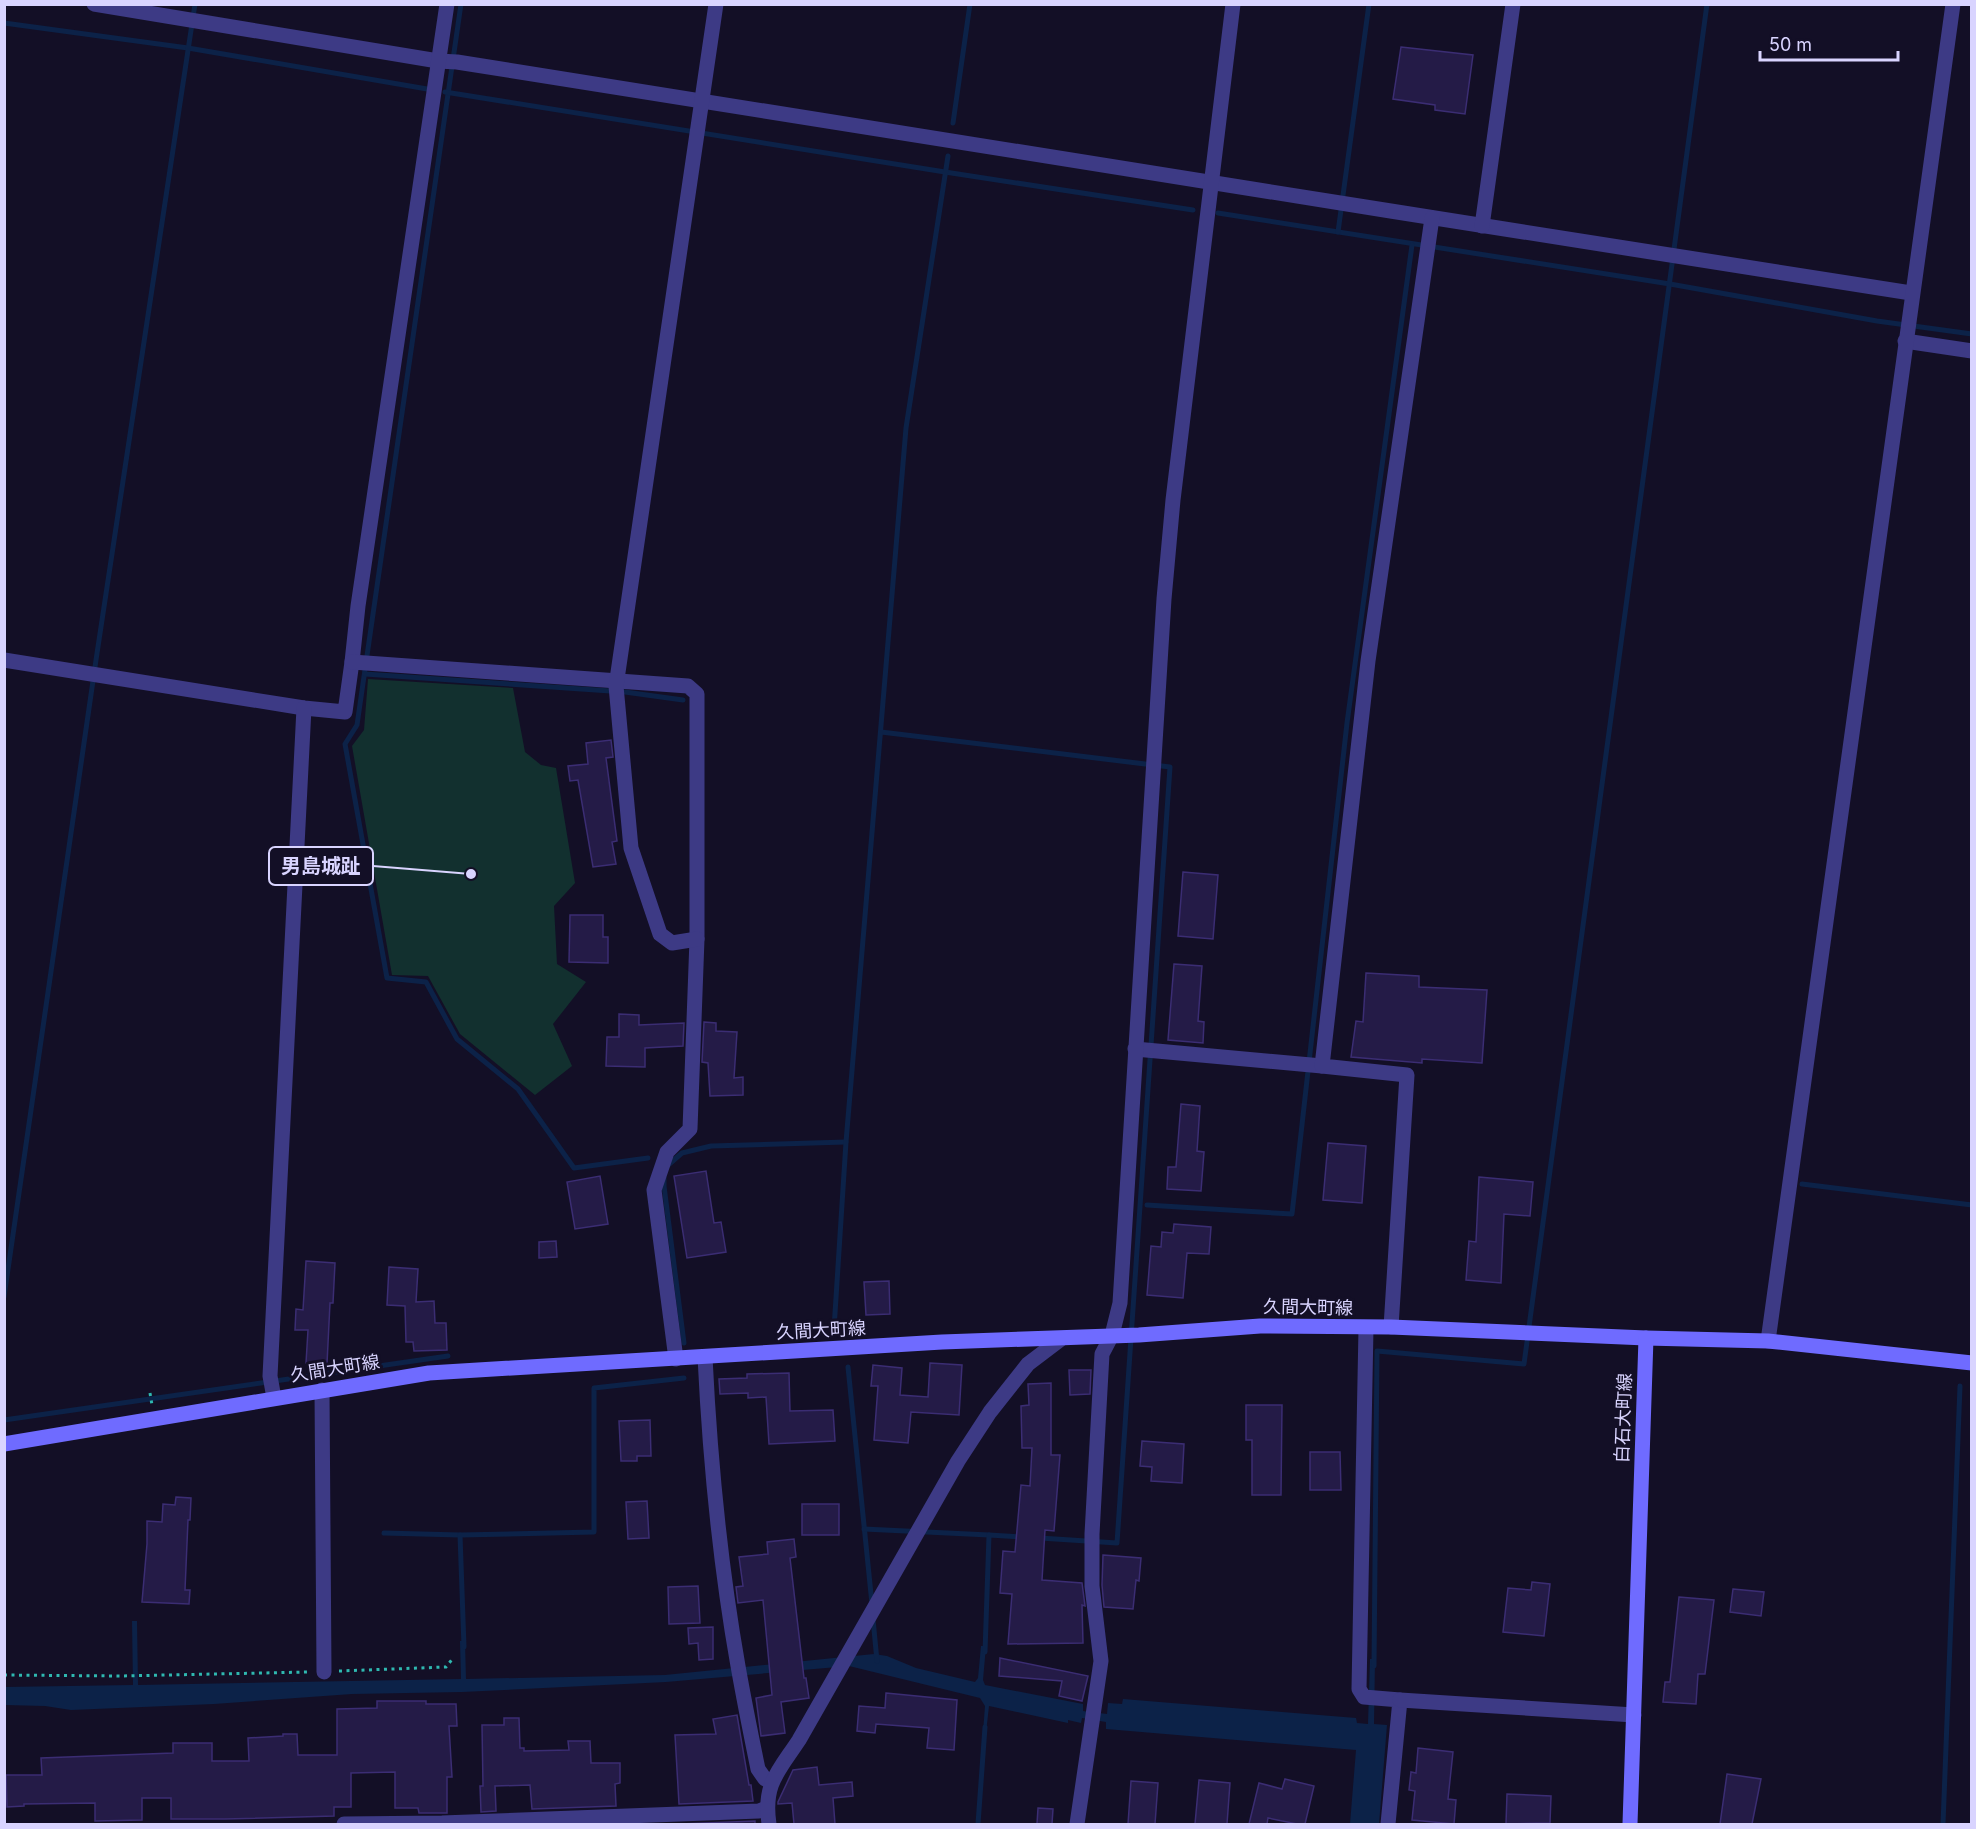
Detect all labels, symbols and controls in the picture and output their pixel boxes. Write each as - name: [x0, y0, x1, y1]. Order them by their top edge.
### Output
- scale bar: [1760, 24, 1898, 62]
- text: 50 m: [1769, 34, 1812, 55]
- callout: 男島城趾: [269, 847, 373, 885]
- text: 男島城趾: [281, 854, 361, 878]
- street label: 久間大町線: [1263, 1296, 1353, 1318]
- street label: 久間大町線: [776, 1317, 866, 1343]
- street label: 久間大町線: [289, 1351, 381, 1385]
- street label: 白石大町線: [1611, 1373, 1635, 1463]

